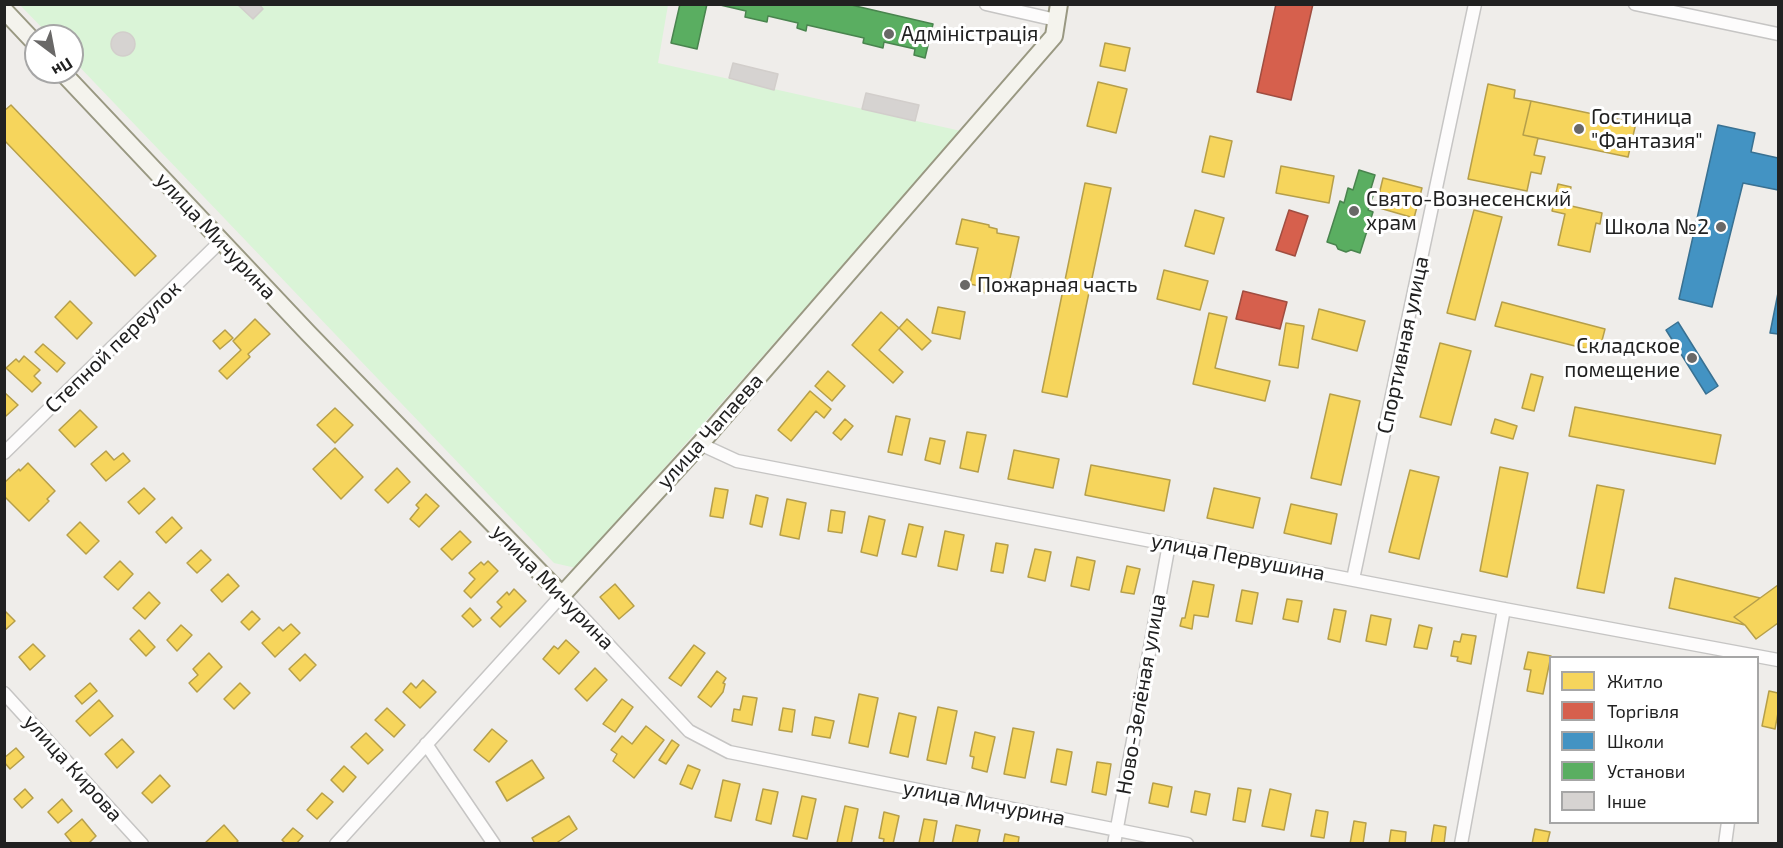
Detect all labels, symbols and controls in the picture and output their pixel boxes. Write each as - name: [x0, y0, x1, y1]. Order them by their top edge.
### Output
- place label: Адміністрація: [901, 21, 1038, 47]
- north arrow: [24, 24, 84, 84]
- marker: Адміністрація: [882, 27, 896, 41]
- text: Пн: [49, 54, 77, 82]
- place label: Гостиница "Фантазия": [1591, 104, 1703, 154]
- marker: Гостиница "Фантазия": [1572, 122, 1586, 136]
- street label: улица Мичурина: [151, 167, 281, 305]
- place label: Свято-Вознесенский храм: [1366, 186, 1571, 236]
- marker: Свято-Вознесенский храм: [1347, 204, 1361, 218]
- place label: Школа №2: [1604, 214, 1709, 240]
- marker: Школа №2: [1714, 220, 1728, 234]
- street label: Спортивная улица: [1372, 254, 1434, 436]
- place label: Пожарная часть: [977, 272, 1138, 298]
- street label: Степной переулок: [40, 276, 186, 418]
- marker: Пожарная часть: [958, 278, 972, 292]
- place label: Складское помещение: [1564, 333, 1680, 383]
- marker: Складское помещение: [1685, 351, 1699, 365]
- street label: улица Чапаева: [652, 368, 768, 494]
- street label: улица Мичурина: [487, 519, 619, 655]
- street label: улица Первушина: [1149, 528, 1327, 586]
- street label: Ново-Зелёная улица: [1111, 592, 1171, 796]
- legend: [1549, 656, 1759, 824]
- text: Житло: [1607, 670, 1663, 692]
- text: Торгівля: [1607, 700, 1679, 722]
- street label: улица Кирова: [18, 709, 128, 827]
- text: Школи: [1607, 730, 1664, 752]
- text: Установи: [1607, 760, 1685, 782]
- street label: улица Мичурина: [901, 775, 1067, 831]
- text: Інше: [1607, 790, 1646, 812]

